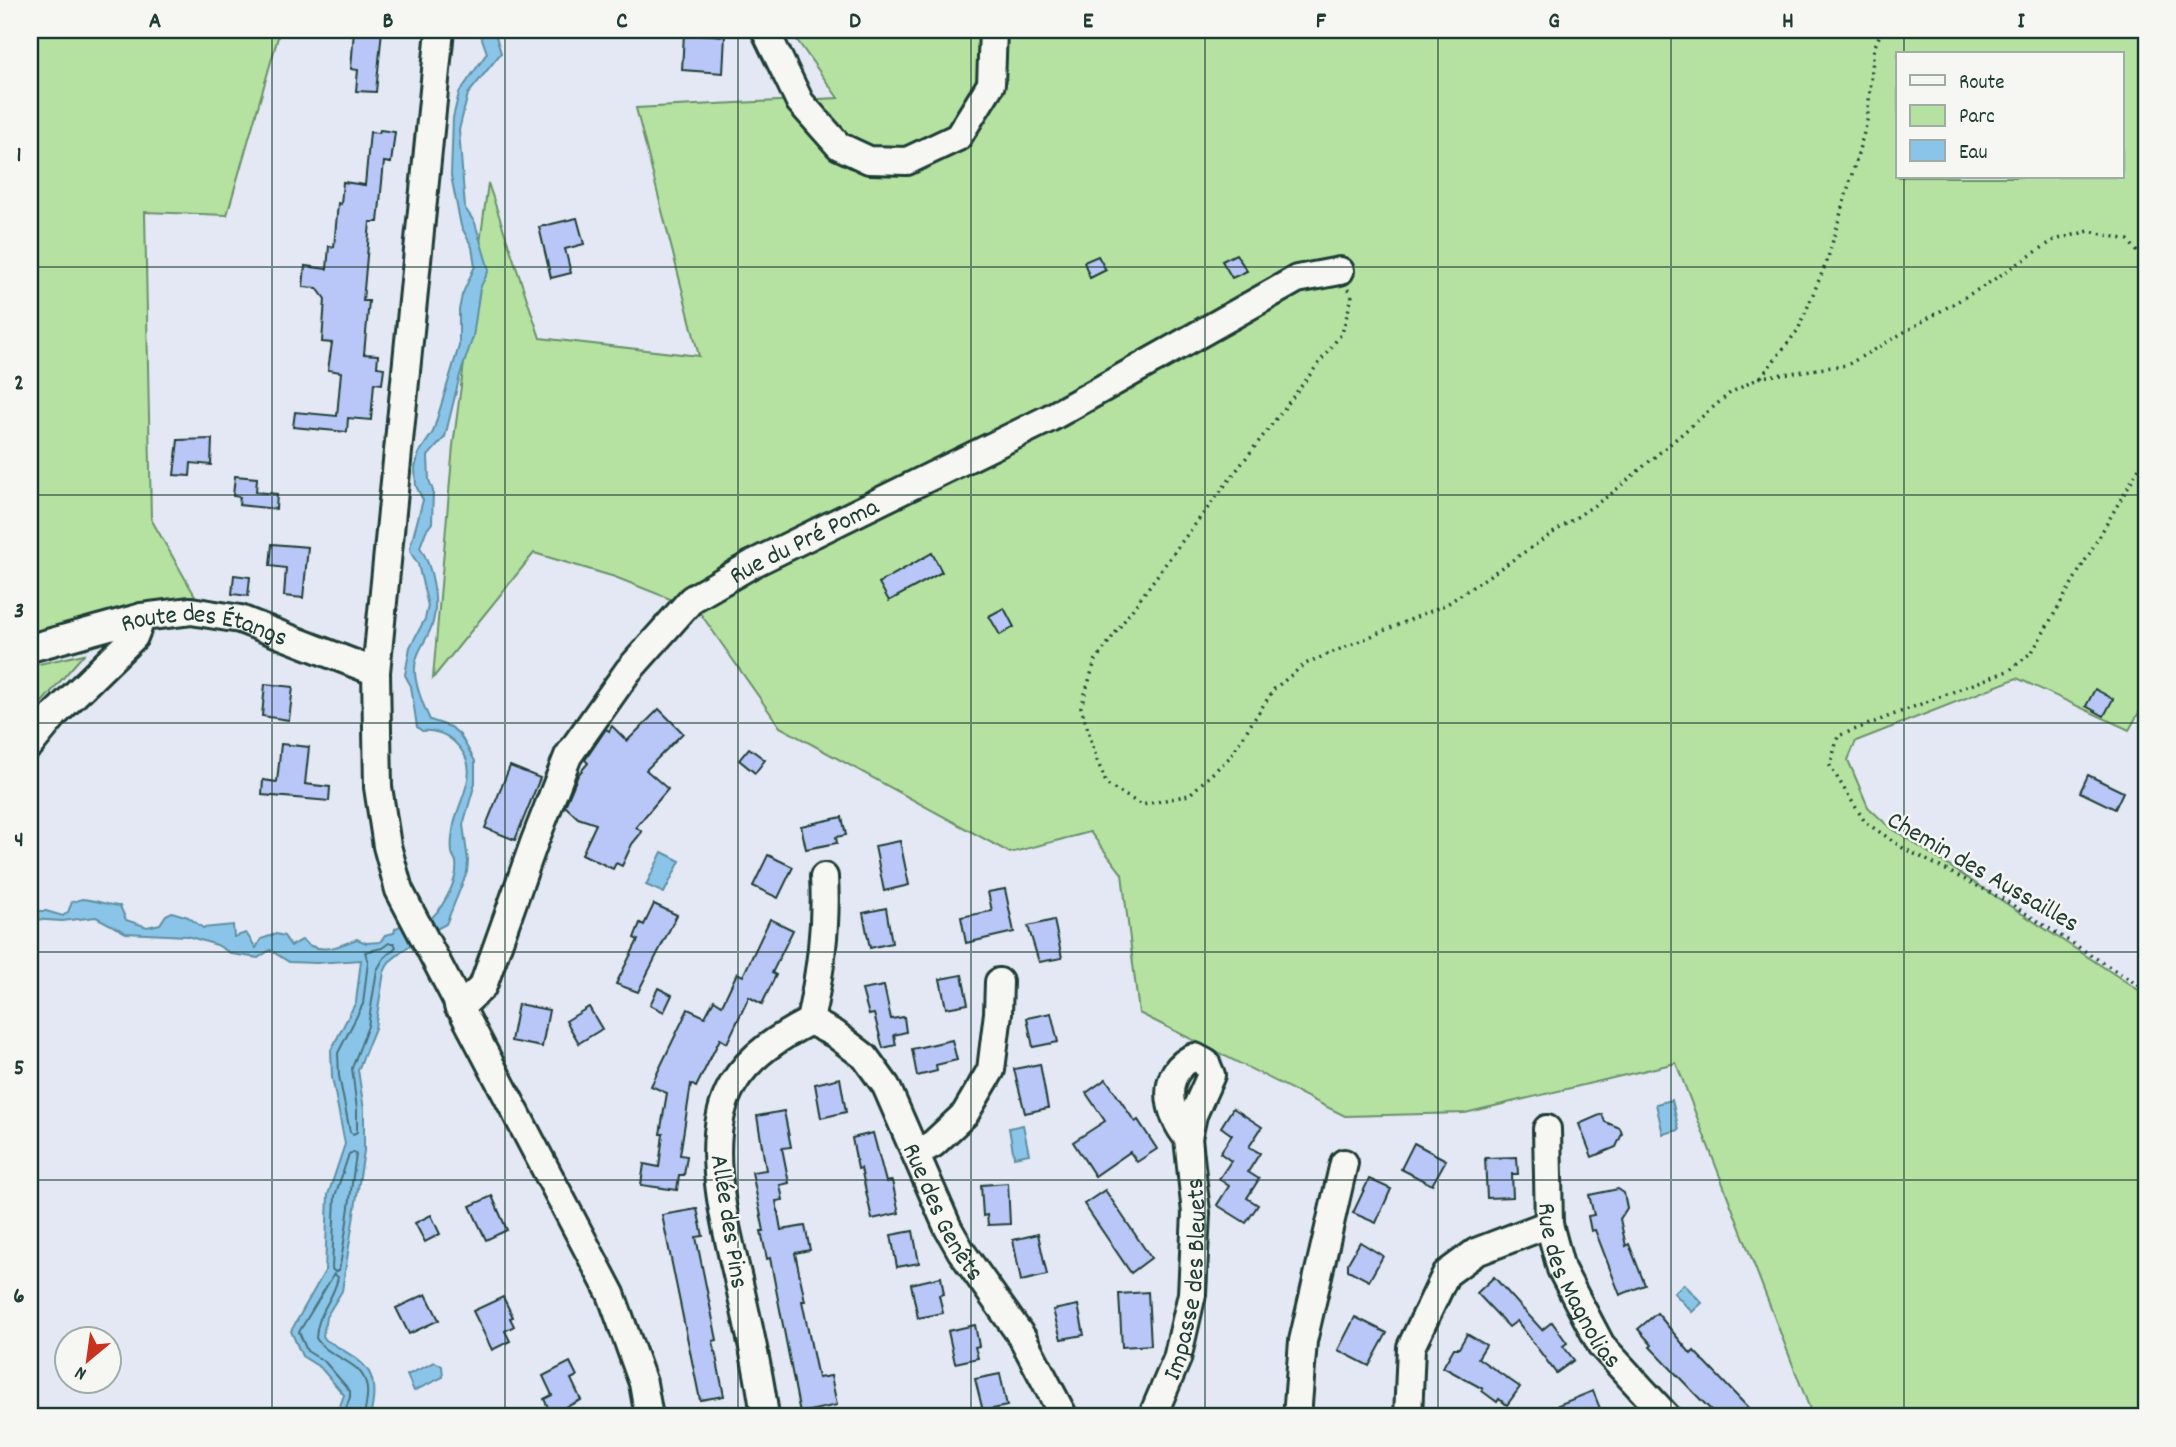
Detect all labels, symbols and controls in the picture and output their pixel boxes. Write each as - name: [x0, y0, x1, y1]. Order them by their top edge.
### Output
- text: A: [149, 6, 161, 39]
- text: B: [383, 6, 394, 39]
- text: C: [616, 6, 628, 39]
- text: D: [849, 6, 861, 39]
- text: E: [1083, 6, 1094, 39]
- text: F: [1316, 6, 1327, 39]
- text: G: [1548, 6, 1560, 39]
- text: H: [1782, 6, 1794, 39]
- text: I: [2017, 6, 2025, 39]
- legend: [1896, 52, 2124, 178]
- text: Route: [1959, 69, 2005, 99]
- text: Parc: [1959, 103, 1995, 133]
- text: Eau: [1959, 139, 1987, 169]
- text: 1: [16, 140, 22, 173]
- text: 2: [14, 368, 24, 401]
- street label: Rue du Pré Poma: [723, 489, 886, 596]
- text: 3: [14, 596, 24, 629]
- street label: Route des Étangs: [117, 596, 292, 658]
- street label: Chemin des Aussailles: [1879, 803, 2085, 943]
- text: 4: [14, 825, 24, 858]
- text: 5: [14, 1053, 24, 1086]
- street label: Rue des Genêts: [891, 1138, 992, 1290]
- street label: Allée des Pins: [699, 1152, 756, 1291]
- street label: Impasse des Bleuets: [1155, 1176, 1218, 1387]
- street label: Rue des Magnolias: [1527, 1202, 1629, 1378]
- text: 6: [13, 1281, 25, 1314]
- north arrow: [52, 1324, 122, 1394]
- text: N: [71, 1358, 92, 1386]

